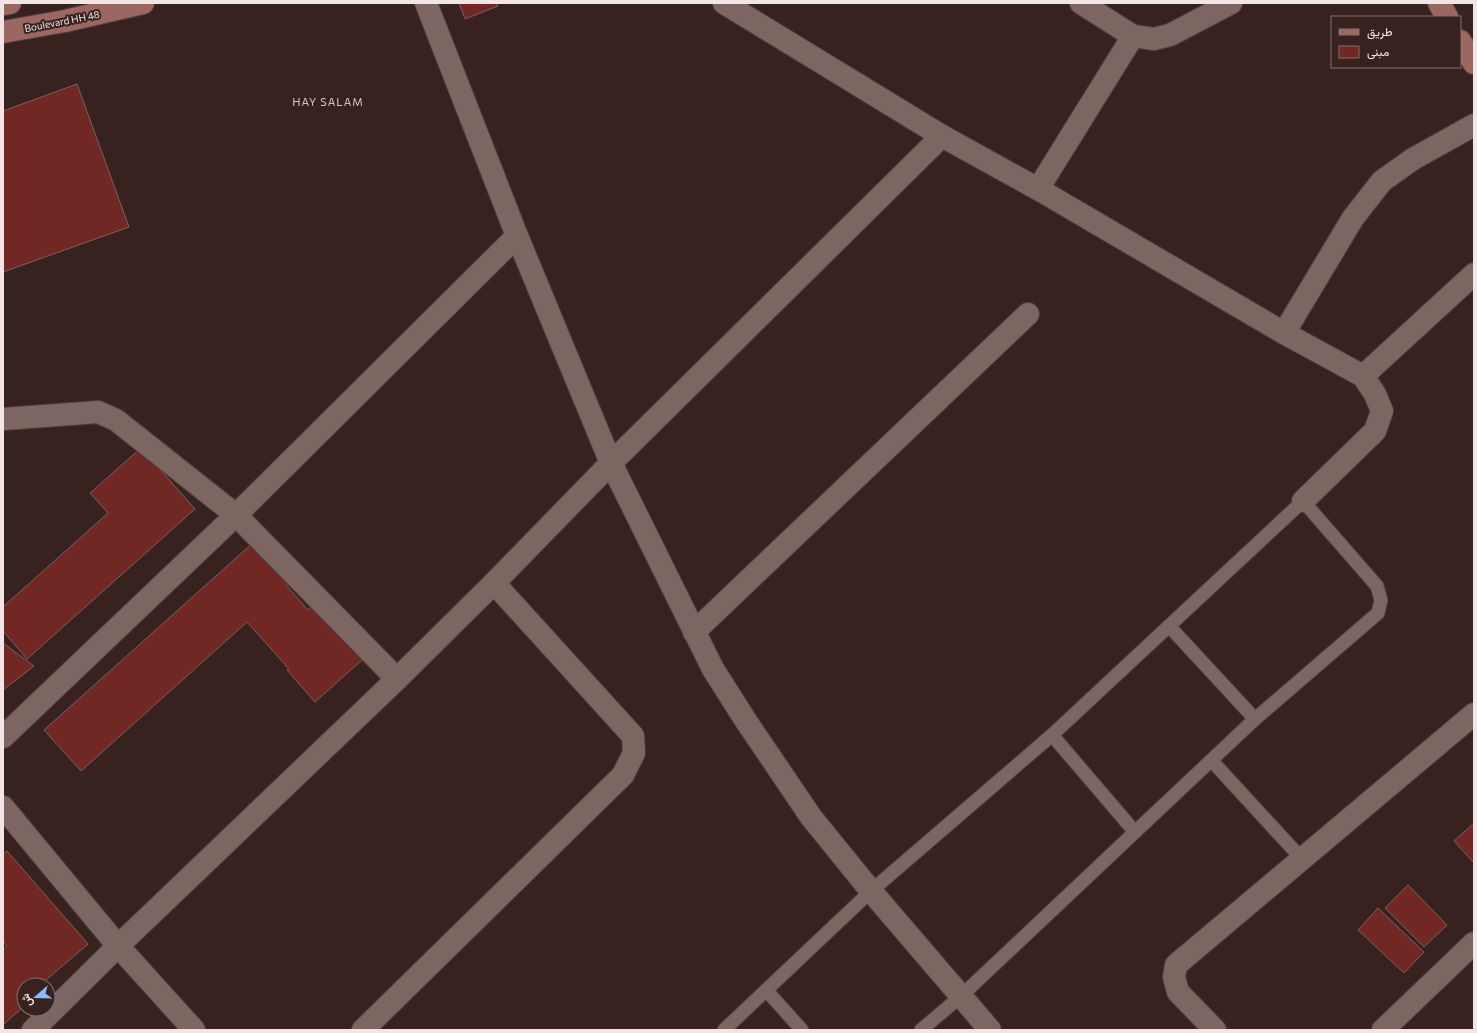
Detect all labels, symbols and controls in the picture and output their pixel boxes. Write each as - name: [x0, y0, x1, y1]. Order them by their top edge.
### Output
- street label: Boulevard HH 48: [23, 8, 101, 34]
- legend: [1331, 16, 1461, 68]
- text: طريق: [1367, 24, 1393, 40]
- text: مبنى: [1367, 44, 1389, 60]
- district label: HAY SALAM: [292, 95, 364, 108]
- north arrow: [16, 977, 56, 1017]
- text: ش: [18, 992, 35, 1009]

